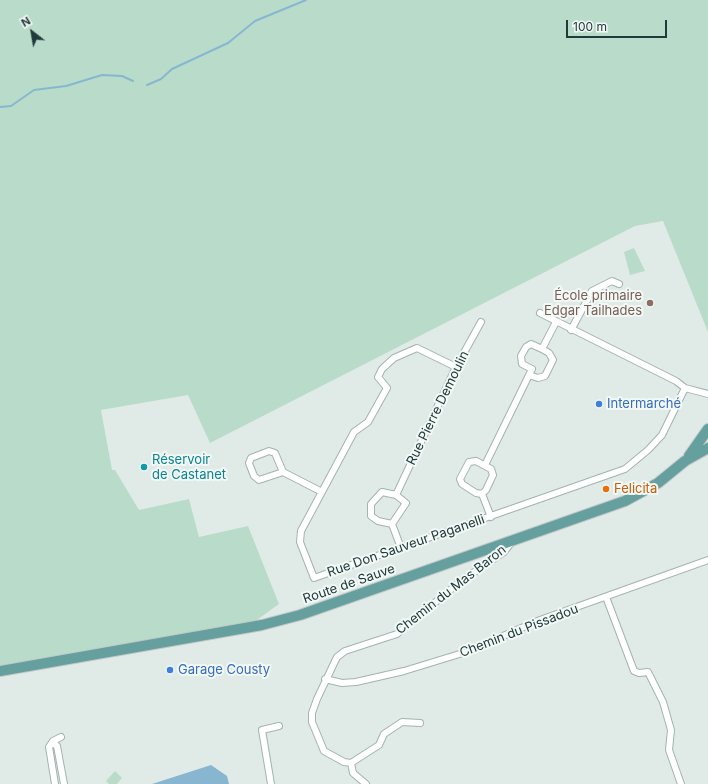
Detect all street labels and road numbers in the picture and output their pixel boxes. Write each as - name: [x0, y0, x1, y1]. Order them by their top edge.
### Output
- street label: Rue Pierre Demoulin: [404, 348, 472, 468]
- street label: Rue Don Sauveur Paganelli: [325, 512, 487, 580]
- street label: Chemin du Mas Baron: [393, 542, 509, 638]
- street label: Route de Sauve: [301, 561, 397, 607]
- street label: Chemin du Pissadou: [457, 601, 581, 661]

